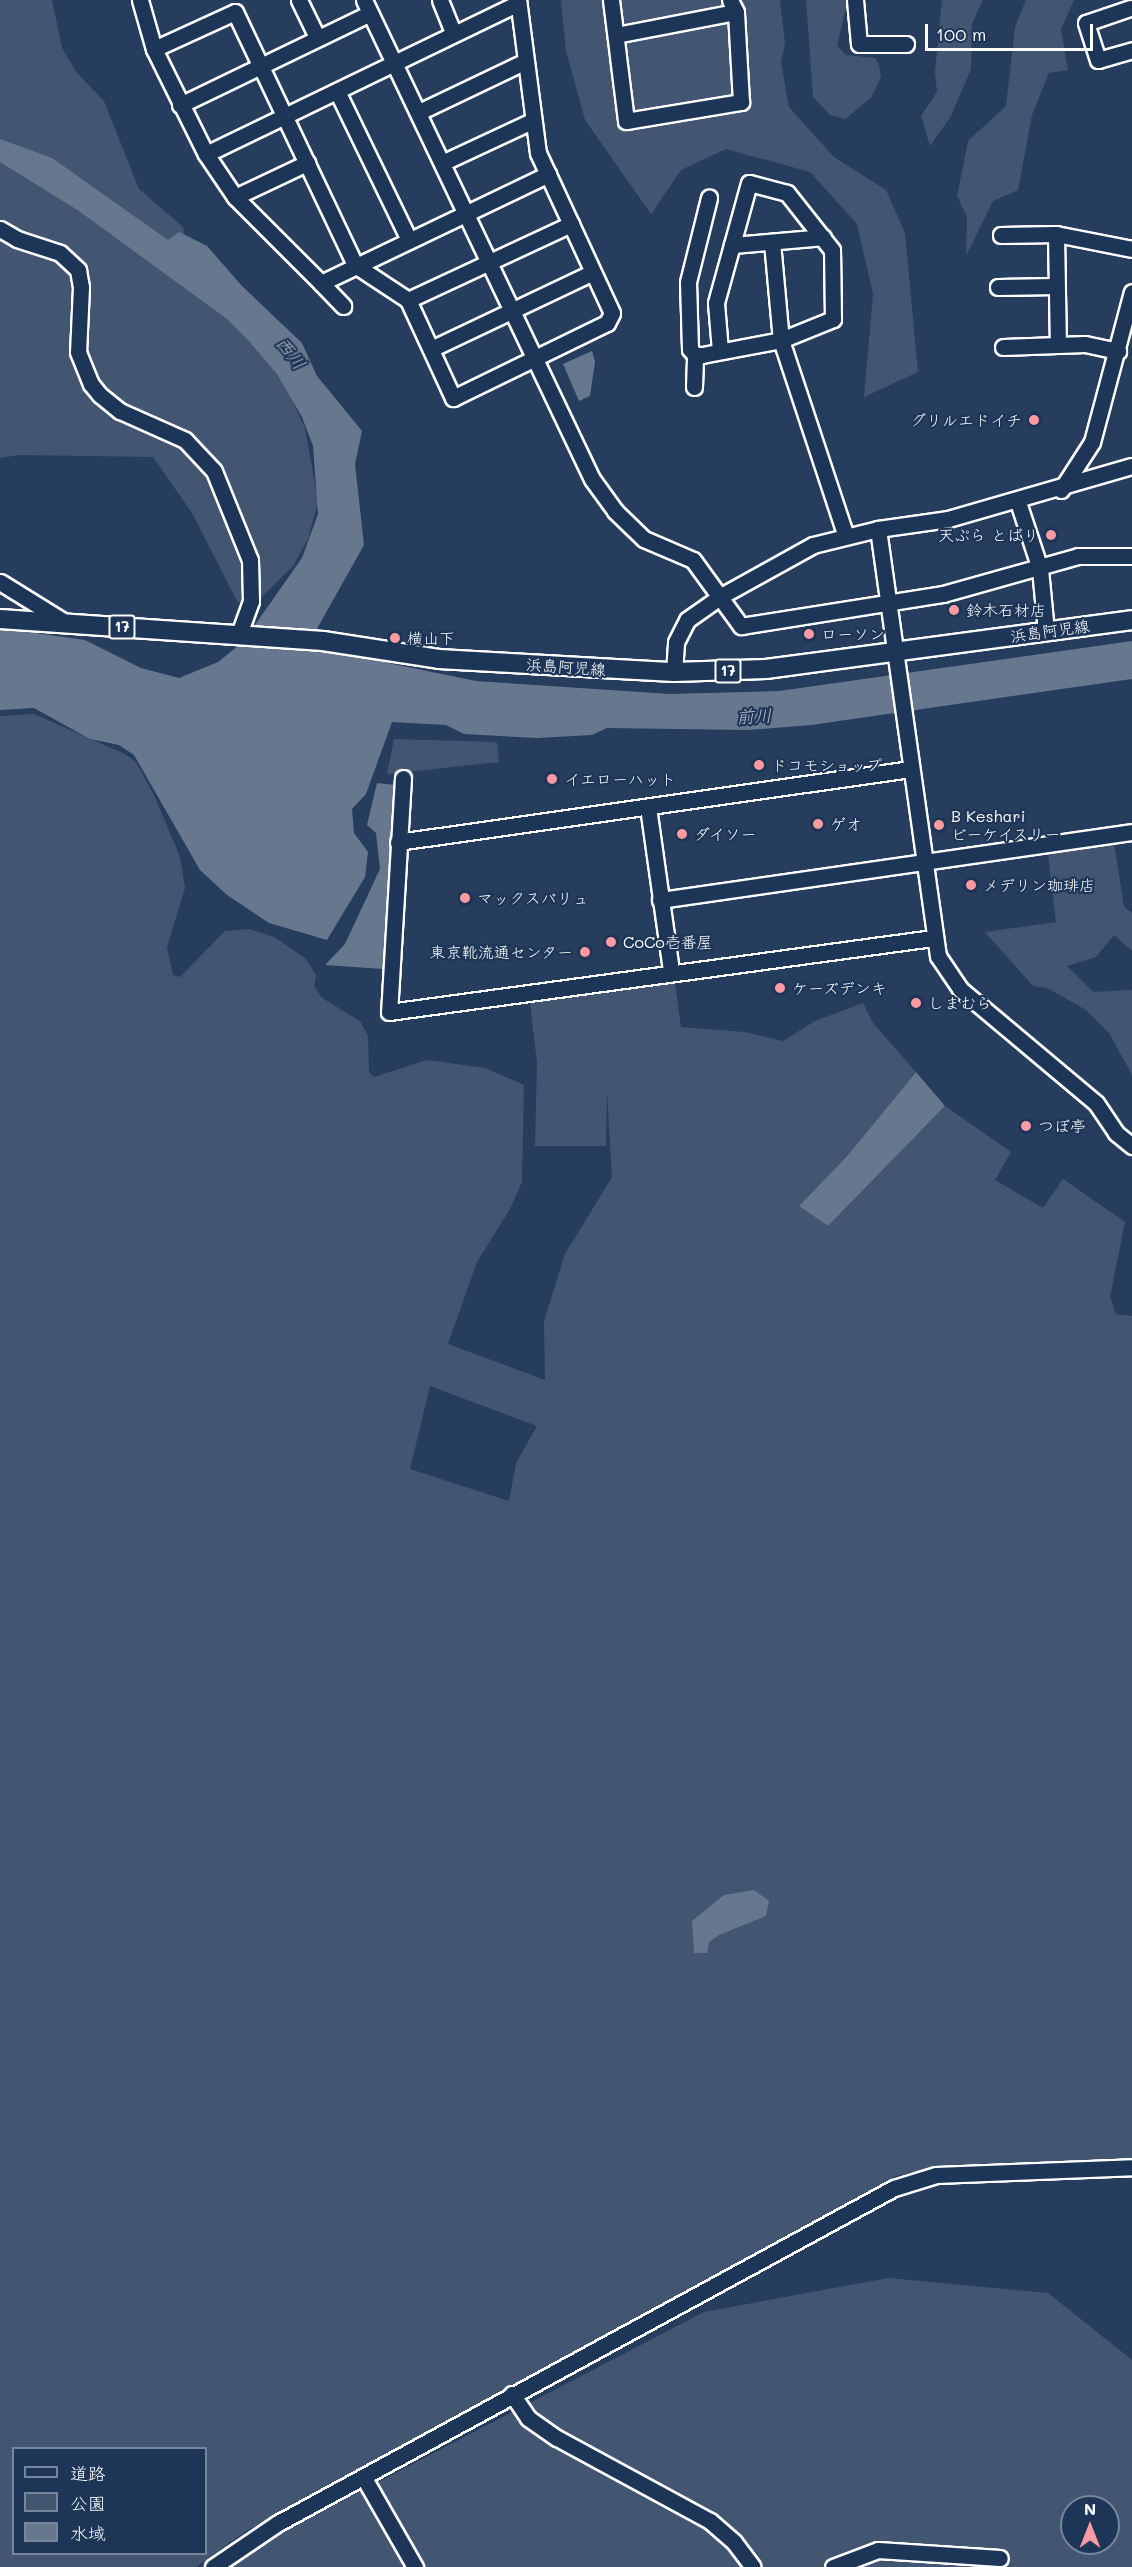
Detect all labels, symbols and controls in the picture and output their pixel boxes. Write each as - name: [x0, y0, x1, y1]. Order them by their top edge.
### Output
- scale bar: [928, 12, 1096, 50]
- text: 100 m: [936, 22, 986, 46]
- water label: 西川: [271, 332, 311, 374]
- place label: グリルエドイチ: [910, 410, 1022, 430]
- marker: グリルエドイチ: [1027, 413, 1041, 427]
- place label: 天ぷら とばり: [938, 525, 1039, 545]
- marker: 天ぷら とばり: [1044, 528, 1058, 542]
- place label: 鈴木石材店: [966, 600, 1046, 620]
- marker: 鈴木石材店: [947, 603, 961, 617]
- road number: 17: [108, 615, 136, 639]
- street label: 浜島阿児線: [1009, 616, 1091, 646]
- place label: ローソン: [821, 624, 885, 644]
- marker: ローソン: [802, 627, 816, 641]
- place label: 横山下: [407, 628, 455, 648]
- marker: 横山下: [388, 631, 402, 645]
- street label: 浜島阿児線: [525, 655, 607, 679]
- road number: 17: [714, 659, 742, 683]
- water label: 前川: [735, 704, 773, 728]
- place label: ドコモショップ: [771, 755, 883, 775]
- marker: ドコモショップ: [752, 758, 766, 772]
- place label: イエローハット: [564, 769, 676, 789]
- marker: イエローハット: [545, 772, 559, 786]
- place label: B Keshari ビーケイスリー: [951, 806, 1062, 844]
- place label: ゲオ: [830, 814, 862, 834]
- marker: ゲオ: [811, 817, 825, 831]
- marker: B Keshari ビーケイスリー: [932, 818, 946, 832]
- place label: ダイソー: [694, 824, 758, 844]
- marker: ダイソー: [675, 827, 689, 841]
- place label: メデリン珈琲店: [983, 875, 1095, 895]
- marker: メデリン珈琲店: [964, 878, 978, 892]
- place label: マックスバリュ: [477, 888, 589, 908]
- marker: マックスバリュ: [458, 891, 472, 905]
- place label: CoCo壱番屋: [623, 932, 713, 952]
- marker: CoCo壱番屋: [604, 935, 618, 949]
- place label: 東京靴流通センター: [429, 942, 573, 962]
- marker: 東京靴流通センター: [578, 945, 592, 959]
- place label: ケーズデンキ: [792, 978, 888, 998]
- marker: ケーズデンキ: [773, 981, 787, 995]
- place label: しまむら: [928, 993, 992, 1013]
- marker: しまむら: [909, 996, 923, 1010]
- place label: つぼ亭: [1038, 1116, 1086, 1136]
- marker: つぼ亭: [1019, 1119, 1033, 1133]
- legend: [12, 2447, 207, 2555]
- text: 道路: [70, 2461, 106, 2485]
- text: 公園: [70, 2491, 106, 2515]
- north arrow: [1060, 2495, 1120, 2555]
- text: N: [1084, 2498, 1096, 2519]
- text: 水域: [70, 2521, 106, 2545]

